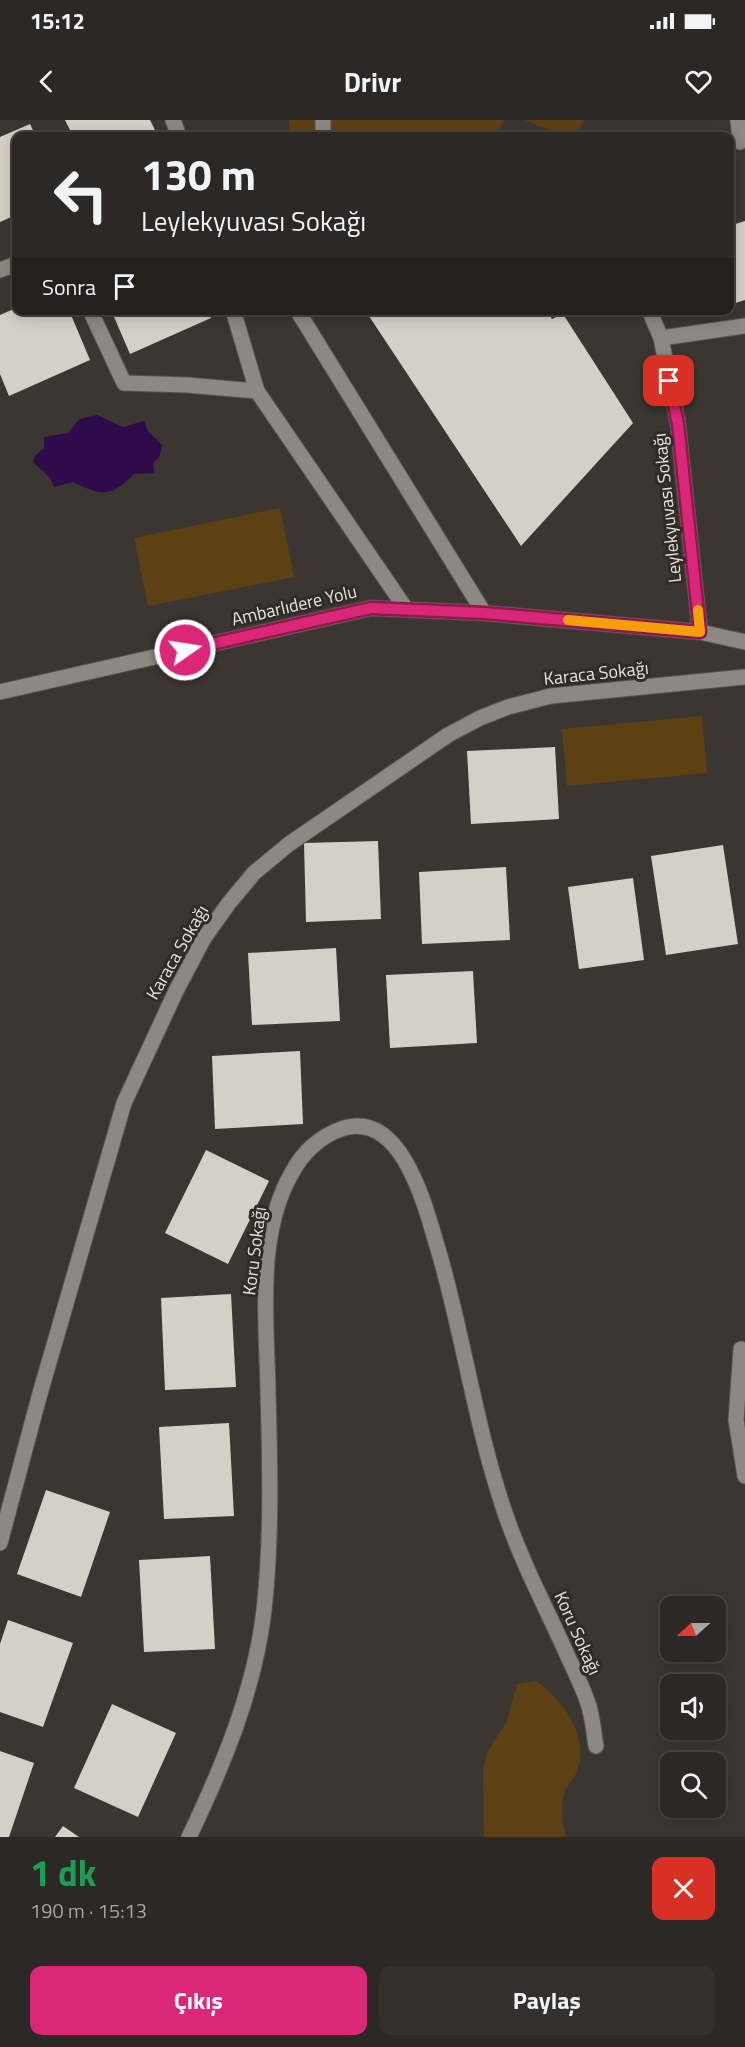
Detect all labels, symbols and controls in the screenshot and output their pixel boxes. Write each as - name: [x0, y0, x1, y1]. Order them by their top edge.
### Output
- text: 15:12: [30, 4, 85, 38]
- text: Drivr: [344, 61, 401, 102]
- icon: back: [30, 65, 63, 98]
- icon: heart: [682, 65, 715, 98]
- text: 130 m: [141, 142, 256, 206]
- icon: left: [42, 156, 120, 234]
- text: Leylekyuvası Sokağı: [141, 200, 366, 241]
- text: Sonra: [42, 270, 96, 304]
- icon: arrive: [108, 270, 141, 303]
- pin: [643, 355, 694, 406]
- icon: arrive: [652, 364, 685, 397]
- street label: Leylekyuvası Sokağı: [646, 432, 688, 584]
- street label: Ambarlıdere Yolu: [229, 577, 359, 633]
- position arrow: [153, 618, 217, 682]
- street label: Karaca Sokağı: [542, 654, 650, 692]
- street label: Karaca Sokağı: [139, 900, 215, 1004]
- street label: Koru Sokağı: [235, 1205, 273, 1297]
- street label: Koru Sokağı: [548, 1587, 608, 1679]
- north arrow: [660, 1596, 726, 1662]
- map controls: [660, 1596, 726, 1818]
- button: sound: [660, 1674, 726, 1740]
- button: search: [660, 1752, 726, 1818]
- text: 1 dk: [30, 1845, 96, 1900]
- button: close: [652, 1857, 715, 1920]
- text: 190 m · 15:13: [30, 1895, 147, 1926]
- button: Çıkış: [30, 1966, 367, 2035]
- button: Paylaş: [379, 1966, 715, 2035]

